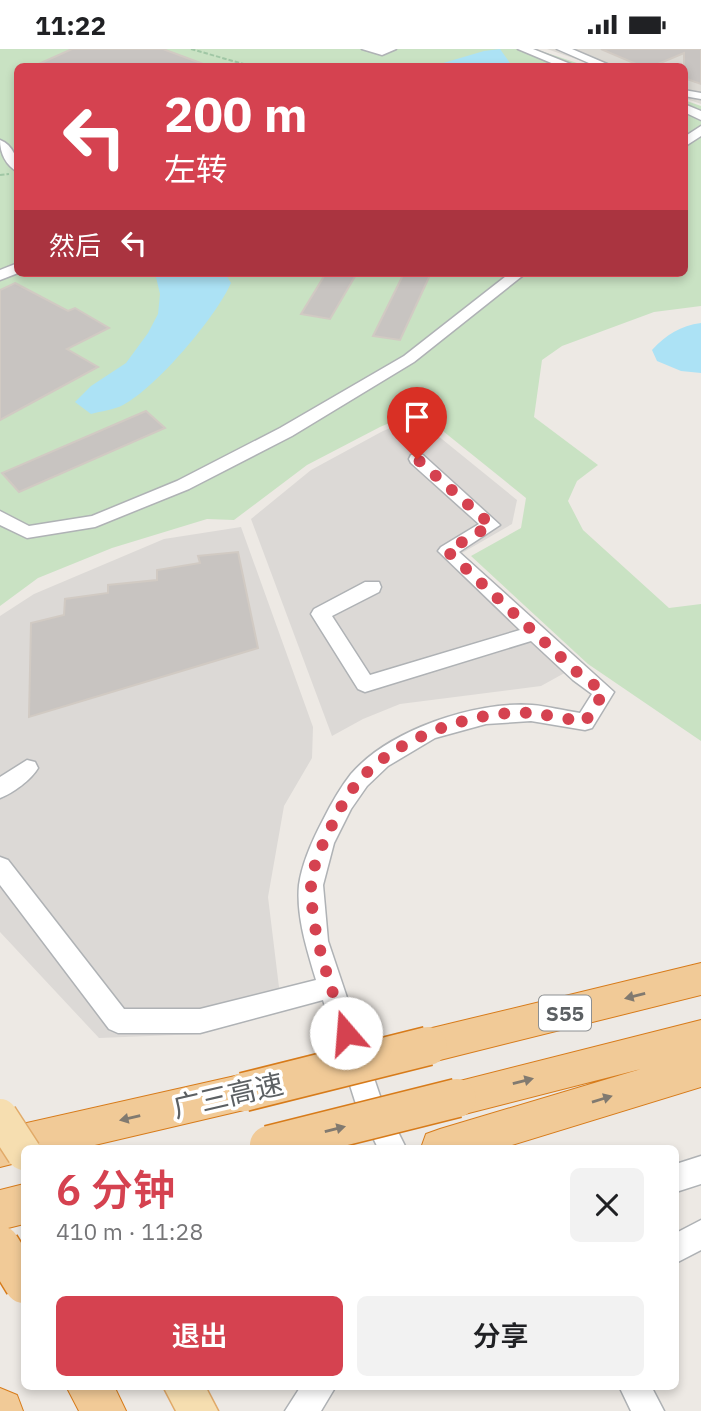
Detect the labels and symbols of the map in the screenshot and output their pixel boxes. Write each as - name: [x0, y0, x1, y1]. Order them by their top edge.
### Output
- pin: [387, 387, 447, 459]
- one-way arrow: [624, 991, 646, 1002]
- road number: S55: [539, 995, 591, 1031]
- position arrow: [309, 996, 383, 1070]
- street label: 广三高速: [169, 1064, 287, 1126]
- one-way arrow: [513, 1075, 535, 1086]
- one-way arrow: [591, 1093, 612, 1103]
- one-way arrow: [119, 1113, 141, 1124]
- one-way arrow: [325, 1123, 347, 1134]

